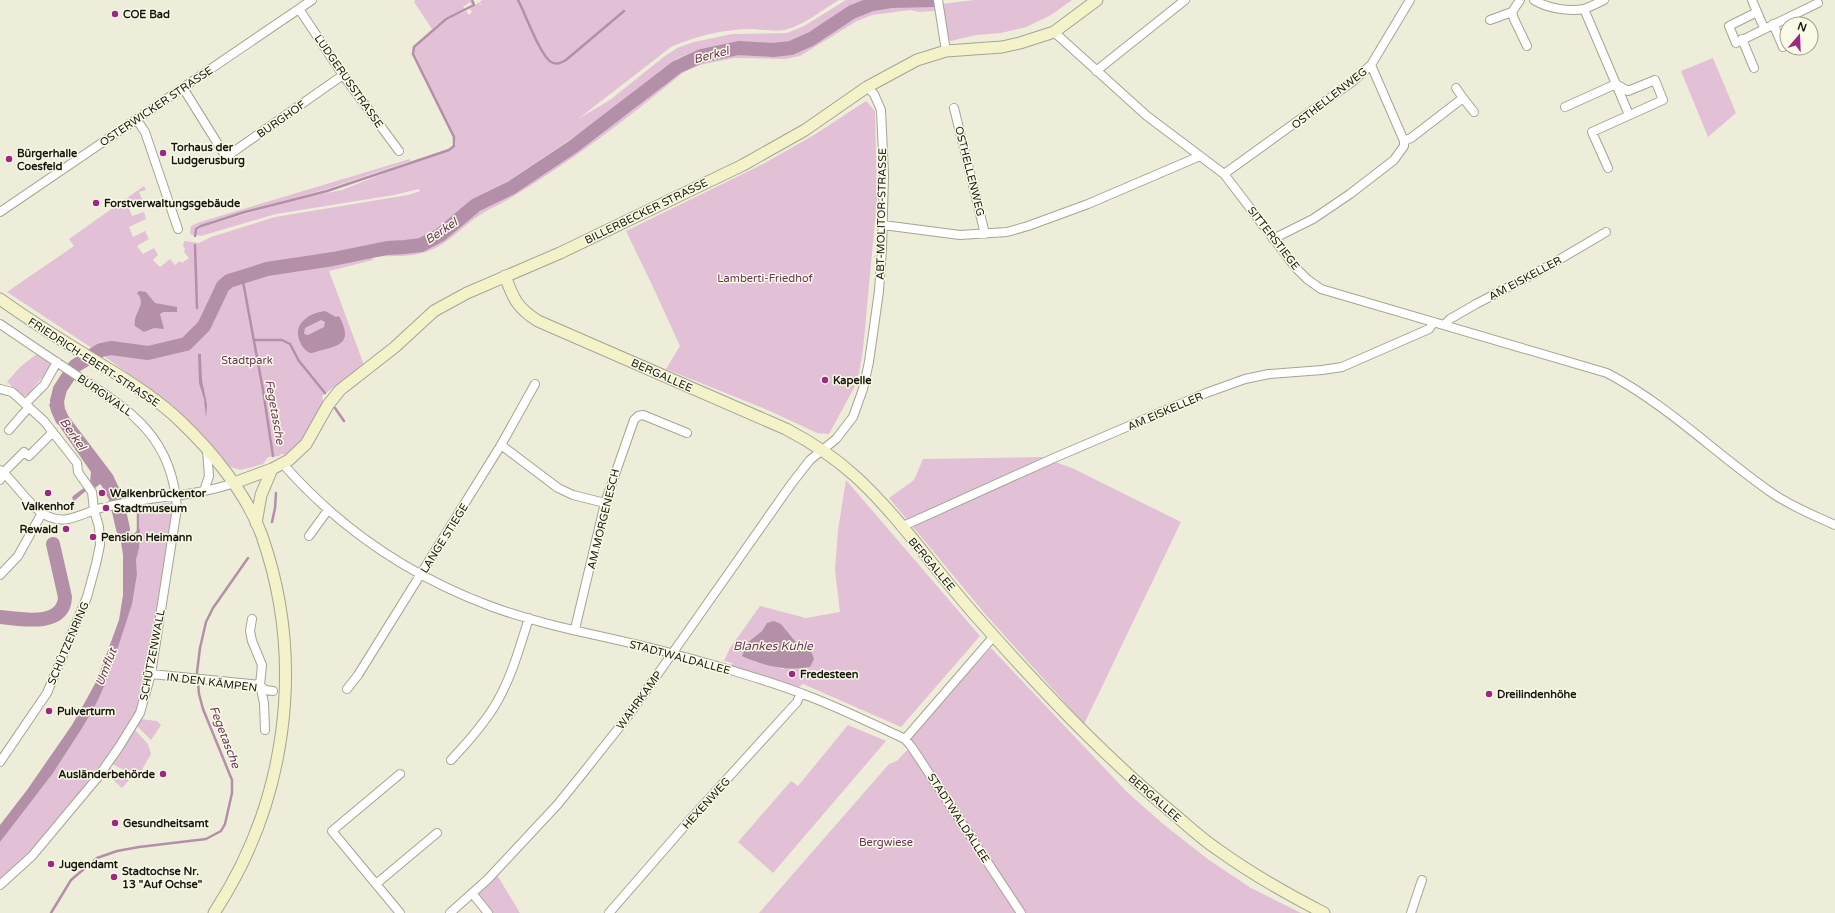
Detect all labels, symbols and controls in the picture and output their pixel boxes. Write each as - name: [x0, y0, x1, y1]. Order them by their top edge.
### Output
- place label: COE Bad: [123, 8, 170, 21]
- marker: COE Bad: [110, 9, 120, 19]
- north arrow: [1779, 16, 1819, 56]
- text: N: [1796, 19, 1808, 35]
- street label: LUDGERUSSTRASSE: [312, 32, 386, 130]
- water label: Berkel: [692, 43, 732, 66]
- street label: OSTERWICKER STRASSE: [97, 64, 215, 149]
- street label: OSTHELLENWEG: [1289, 65, 1370, 132]
- street label: BURGHOF: [255, 98, 308, 141]
- street label: OSTHELLENWEG: [952, 125, 987, 217]
- place label: Torhaus der Ludgerusburg: [170, 141, 245, 168]
- place label: Bürgerhalle Coesfeld: [17, 147, 78, 173]
- marker: Torhaus der Ludgerusburg: [158, 148, 168, 158]
- street label: ABT-MOLITOR-STRASSE: [874, 148, 889, 280]
- marker: Bürgerhalle Coesfeld: [4, 154, 14, 164]
- street label: BILLERBECKER STRASSE: [583, 176, 710, 247]
- place label: Forstverwaltungsgebäude: [104, 197, 241, 211]
- marker: Forstverwaltungsgebäude: [91, 198, 101, 208]
- street label: SITTERSTIEGE: [1245, 204, 1302, 273]
- water label: Berkel: [422, 214, 461, 247]
- street label: AM EISKELLER: [1487, 254, 1564, 303]
- park label: Lamberti-Friedhof: [717, 272, 814, 285]
- street label: FRIEDRICH-EBERT-STRASSE: [26, 315, 162, 410]
- park label: Stadtpark: [221, 354, 273, 367]
- street label: BERGALLEE: [629, 356, 694, 395]
- street label: BURGWALL: [75, 372, 135, 420]
- place label: Kapelle: [833, 374, 872, 388]
- marker: Kapelle: [820, 375, 830, 385]
- water label: Fegetasche: [262, 379, 288, 447]
- street label: AM EISKELLER: [1126, 390, 1205, 433]
- water label: Berkel: [57, 415, 90, 454]
- street label: AM MORGENESCH: [585, 468, 622, 571]
- place label: Walkenbrückentor: [110, 487, 207, 500]
- marker: Valkenhof: [43, 488, 53, 498]
- marker: Walkenbrückentor: [97, 488, 107, 498]
- place label: Valkenhof: [22, 500, 75, 513]
- street label: LANGE STIEGE: [418, 501, 471, 576]
- place label: Stadtmuseum: [114, 502, 187, 515]
- marker: Stadtmuseum: [101, 503, 111, 513]
- place label: Rewald: [19, 523, 58, 536]
- marker: Rewald: [61, 524, 71, 534]
- place label: Pension Heimann: [101, 531, 193, 544]
- marker: Pension Heimann: [88, 532, 98, 542]
- street label: BERGALLEE: [906, 535, 958, 594]
- street label: SCHÜTZENRING: [45, 600, 92, 687]
- street label: SCHÜTZENWALL: [137, 608, 168, 702]
- street label: STADTWALDALLEE: [628, 638, 732, 677]
- water label: Blankes Kuhle: [733, 639, 814, 653]
- water label: Umflut: [92, 645, 120, 688]
- place label: Fredesteen: [800, 668, 859, 681]
- street label: WAHRKAMP: [614, 669, 665, 732]
- marker: Fredesteen: [787, 669, 797, 679]
- street label: IN DEN KÄMPEN: [166, 670, 258, 694]
- place label: Dreilindenhöhe: [1497, 688, 1577, 701]
- marker: Dreilindenhöhe: [1484, 689, 1494, 699]
- water label: Fegetasche: [207, 704, 244, 771]
- place label: Pulverturm: [57, 705, 115, 718]
- marker: Pulverturm: [44, 706, 54, 716]
- place label: Ausländerbehörde: [58, 768, 156, 781]
- marker: Ausländerbehörde: [158, 769, 168, 779]
- street label: STADTWALDALLEE: [925, 771, 992, 865]
- street label: BERGALLEE: [1126, 772, 1184, 825]
- street label: HEXENWEG: [680, 775, 733, 832]
- place label: Gesundheitsamt: [123, 817, 209, 830]
- marker: Gesundheitsamt: [110, 818, 120, 828]
- park label: Bergwiese: [859, 836, 913, 849]
- place label: Jugendamt: [58, 858, 119, 872]
- marker: Jugendamt: [46, 859, 56, 869]
- place label: Stadtochse Nr. 13 "Auf Ochse": [122, 865, 203, 891]
- marker: Stadtochse Nr. 13 "Auf Ochse": [109, 872, 119, 882]

